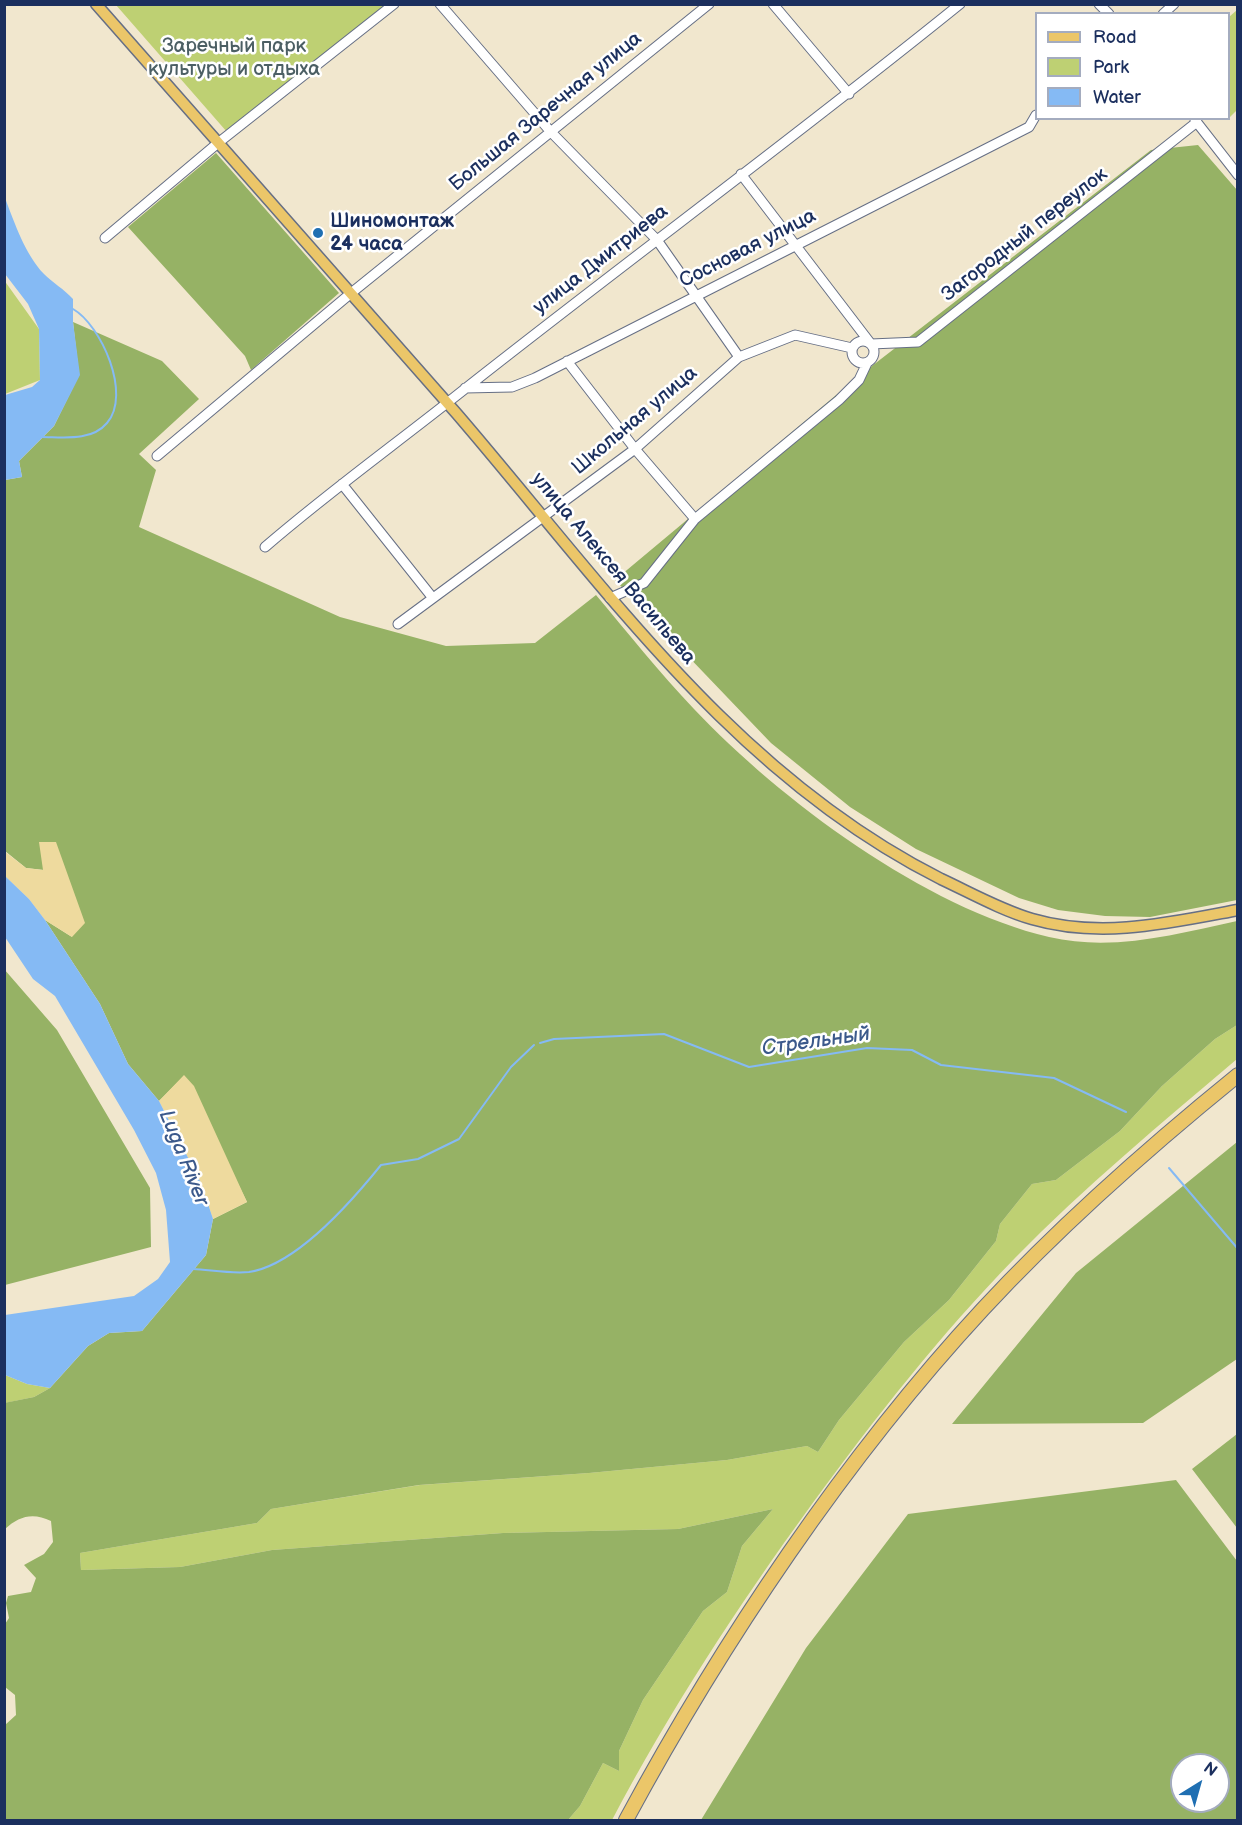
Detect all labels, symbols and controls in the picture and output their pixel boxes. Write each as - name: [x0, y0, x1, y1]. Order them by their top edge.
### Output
- legend: [1035, 12, 1230, 120]
- street label: Большая Заречная улица: [445, 27, 647, 197]
- text: Road: [1093, 27, 1137, 48]
- park label: Заречный парк культуры и отдыха: [148, 35, 320, 82]
- text: Park: [1093, 57, 1129, 78]
- text: Water: [1093, 87, 1141, 108]
- street label: Загородный переулок: [937, 163, 1113, 307]
- street label: улица Дмитриева: [529, 200, 673, 320]
- street label: Сосновая улица: [676, 204, 820, 294]
- place label: Шиномонтаж 24 часа: [330, 210, 454, 257]
- marker: Шиномонтаж 24 часа: [311, 226, 325, 240]
- street label: Школьная улица: [567, 362, 703, 480]
- street label: улица Алексея Васильева: [526, 468, 700, 670]
- water label: Стрельный: [760, 1022, 872, 1062]
- water label: Luga River: [152, 1107, 214, 1209]
- north arrow: [1170, 1753, 1230, 1813]
- text: N: [1199, 1759, 1220, 1781]

